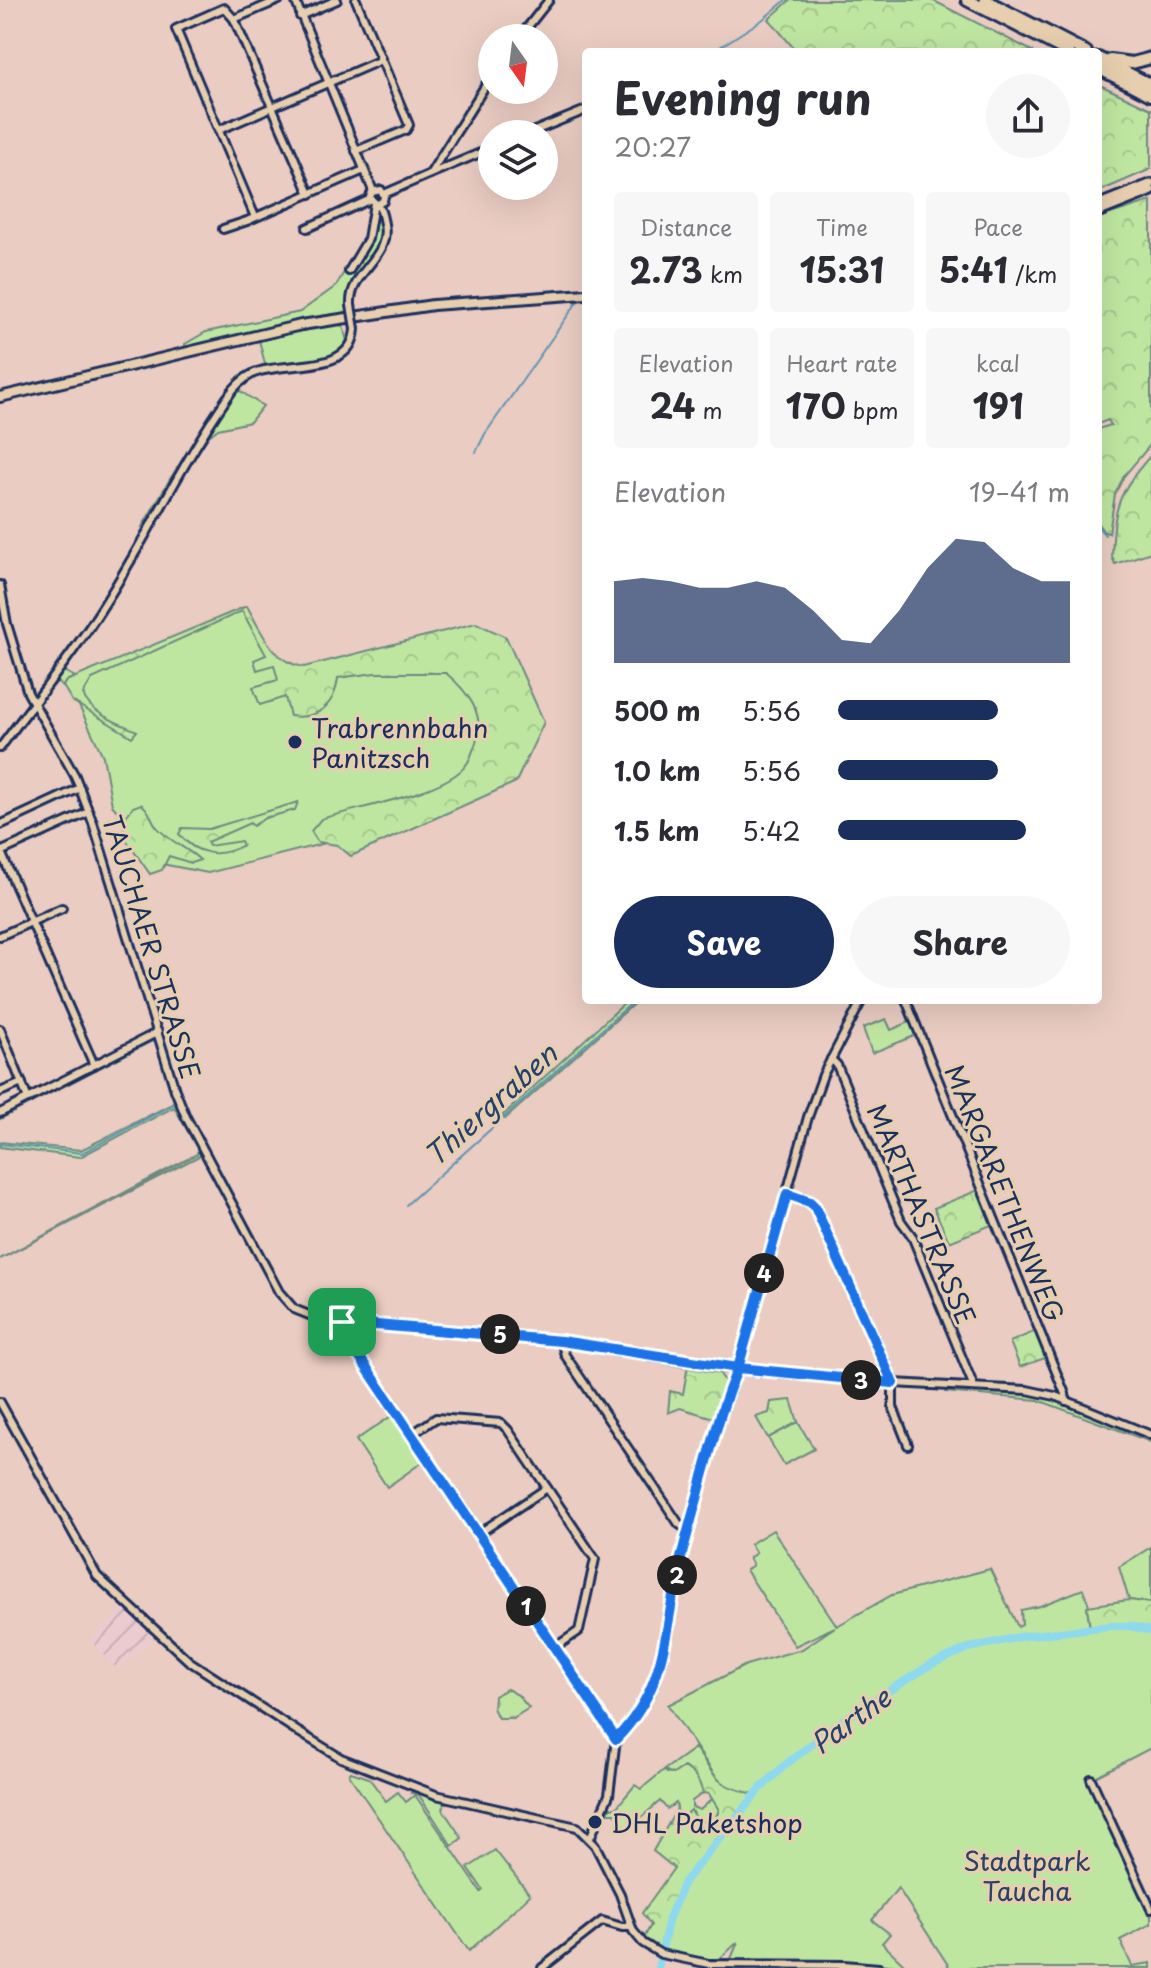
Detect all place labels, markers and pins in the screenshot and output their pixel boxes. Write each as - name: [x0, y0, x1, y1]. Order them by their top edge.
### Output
- place label: Trabrennbahn Panitzsch: [311, 708, 488, 777]
- marker: Trabrennbahn Panitzsch: [286, 733, 304, 751]
- pin: 4: [744, 1253, 784, 1293]
- pin: [308, 1288, 376, 1356]
- pin: 5: [480, 1314, 520, 1354]
- pin: 3: [841, 1360, 881, 1400]
- pin: 2: [657, 1555, 697, 1595]
- pin: 1: [506, 1586, 546, 1626]
- place label: DHL Paketshop: [611, 1803, 803, 1842]
- marker: DHL Paketshop: [586, 1813, 604, 1831]

